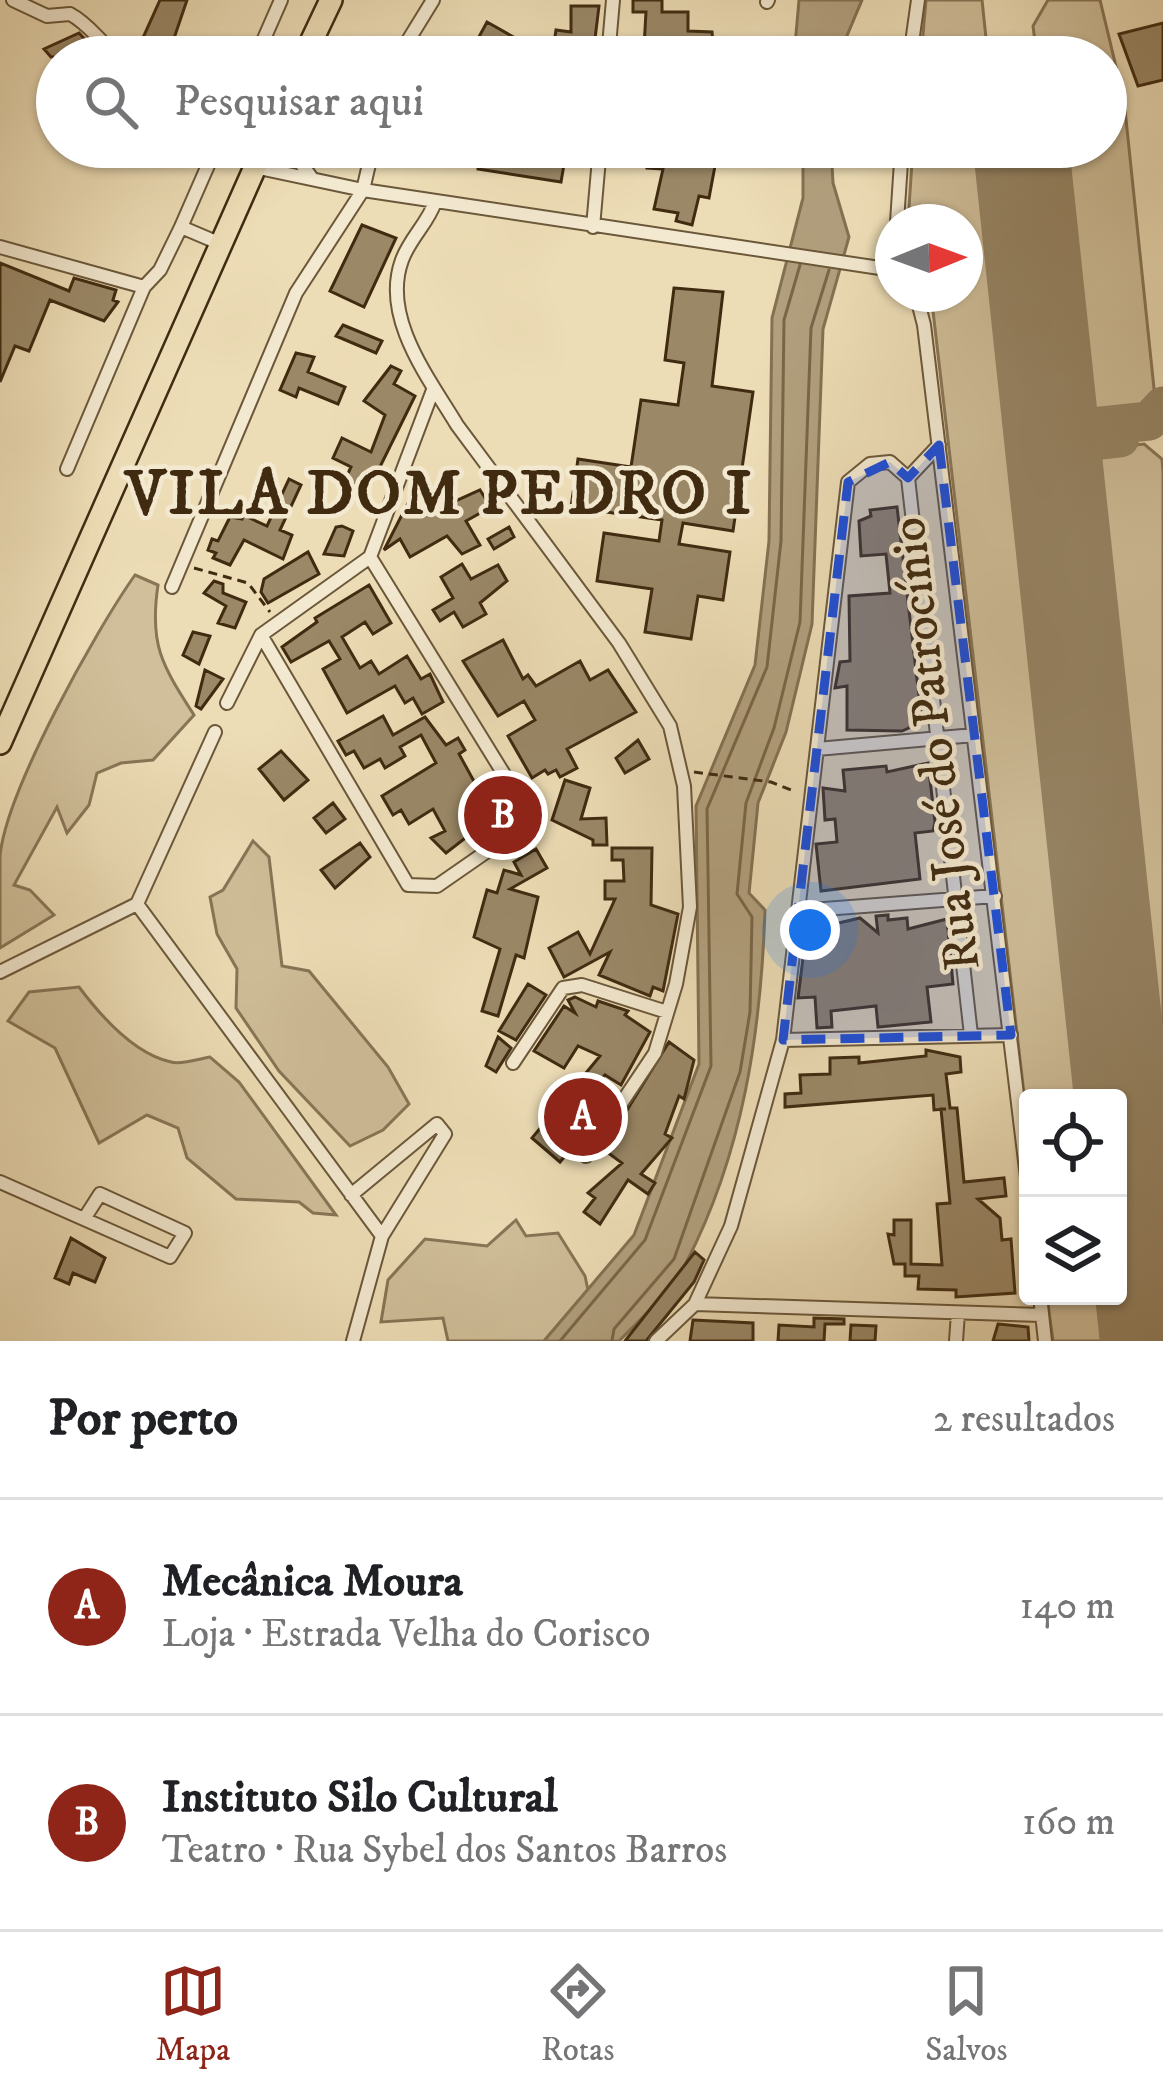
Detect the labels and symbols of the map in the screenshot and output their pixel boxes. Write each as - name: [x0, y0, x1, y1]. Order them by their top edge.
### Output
- north arrow: [875, 204, 983, 312]
- district label: VILA DOM PEDRO I: [124, 456, 754, 534]
- street label: Rua José do Patrocínio: [876, 513, 996, 975]
- pin: B: [464, 770, 542, 860]
- your location: [780, 900, 840, 960]
- pin: A: [544, 1072, 622, 1162]

